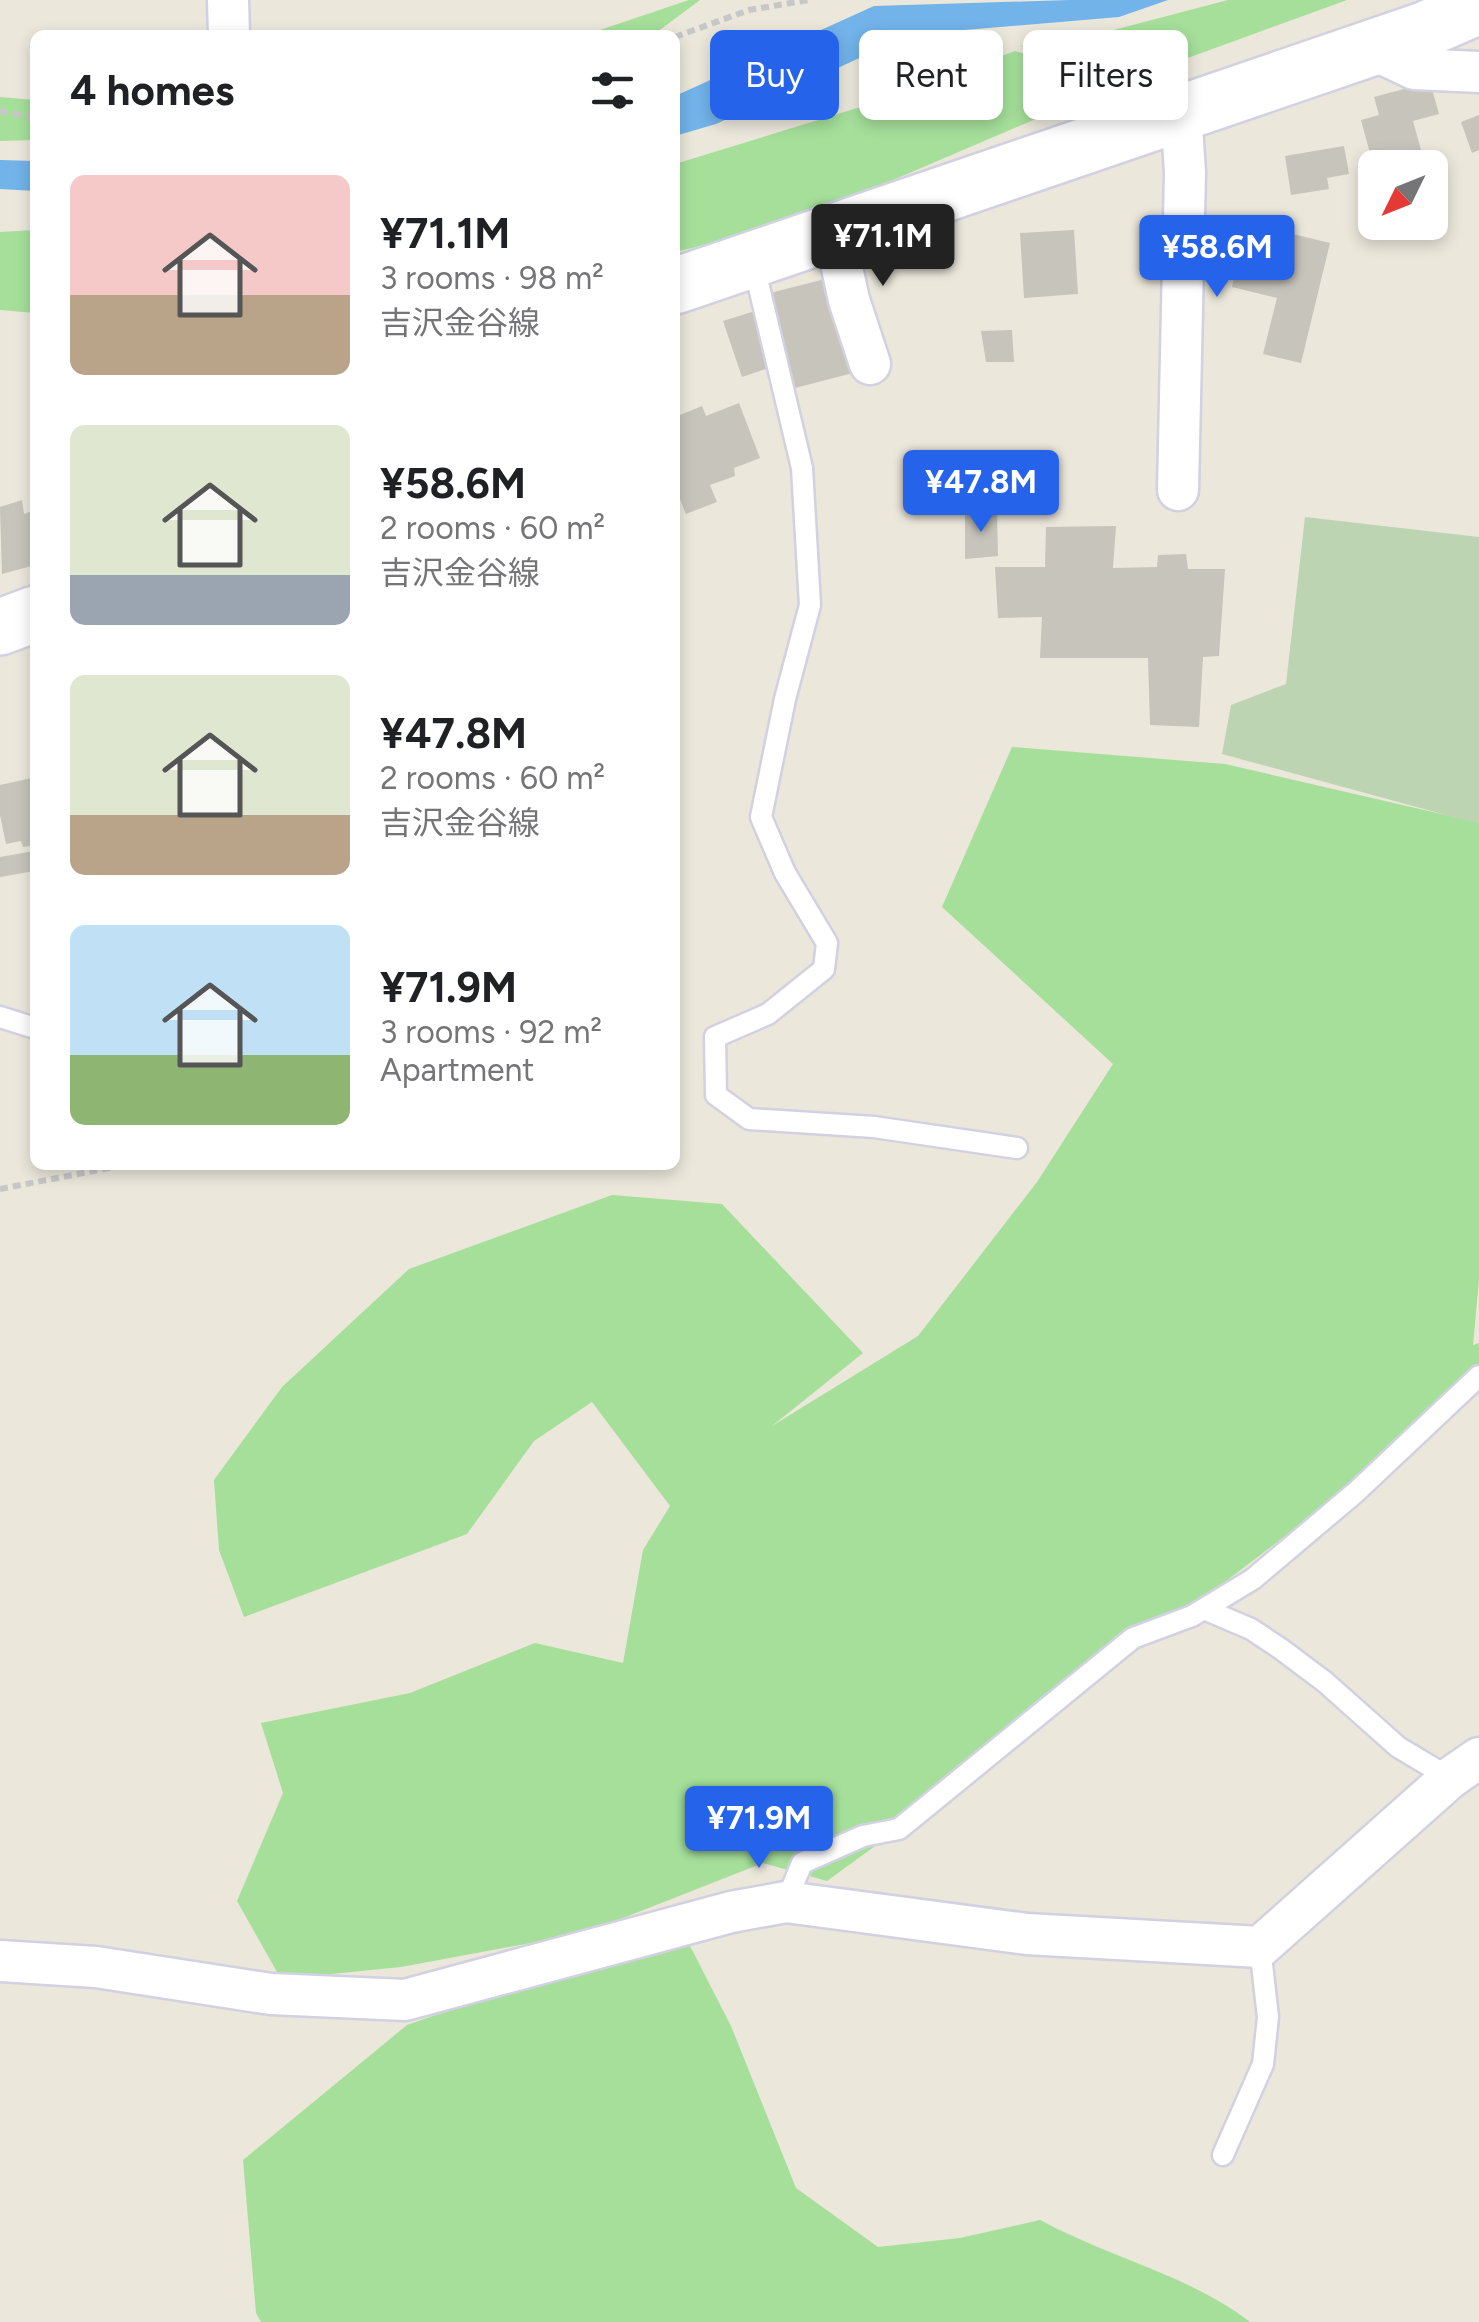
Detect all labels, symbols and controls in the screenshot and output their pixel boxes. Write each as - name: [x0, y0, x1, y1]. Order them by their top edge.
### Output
- chip: Buy: [710, 30, 839, 120]
- chip: Rent: [859, 30, 1003, 120]
- chip: Filters: [1023, 30, 1188, 120]
- icon: filters: [585, 63, 640, 118]
- text: 4 homes: [70, 65, 234, 116]
- north arrow: [1358, 150, 1448, 240]
- map controls: [1358, 150, 1448, 240]
- pin: ¥71.1M: [802, 204, 964, 289]
- text: ¥71.1M: [380, 208, 510, 259]
- icon: home: [150, 215, 270, 335]
- pin: ¥58.6M: [1136, 215, 1298, 300]
- text: ¥71.1M: [833, 217, 933, 255]
- text: ¥58.6M: [1161, 228, 1273, 266]
- text: 3 rooms · 98 m²: [380, 259, 604, 297]
- text: 吉沢金谷線: [380, 304, 540, 342]
- pin: ¥47.8M: [900, 450, 1062, 535]
- text: ¥58.6M: [380, 458, 526, 509]
- text: ¥47.8M: [925, 463, 1037, 501]
- icon: home: [150, 465, 270, 585]
- text: 2 rooms · 60 m²: [380, 509, 605, 547]
- text: 吉沢金谷線: [380, 554, 540, 592]
- text: ¥47.8M: [380, 708, 527, 759]
- icon: home: [150, 715, 270, 835]
- text: 2 rooms · 60 m²: [380, 759, 605, 797]
- text: 吉沢金谷線: [380, 804, 540, 842]
- text: ¥71.9M: [380, 962, 517, 1013]
- icon: home: [150, 965, 270, 1085]
- text: 3 rooms · 92 m²: [380, 1013, 602, 1051]
- text: Apartment: [380, 1051, 534, 1089]
- pin: ¥71.9M: [678, 1786, 840, 1871]
- text: ¥71.9M: [707, 1799, 811, 1837]

